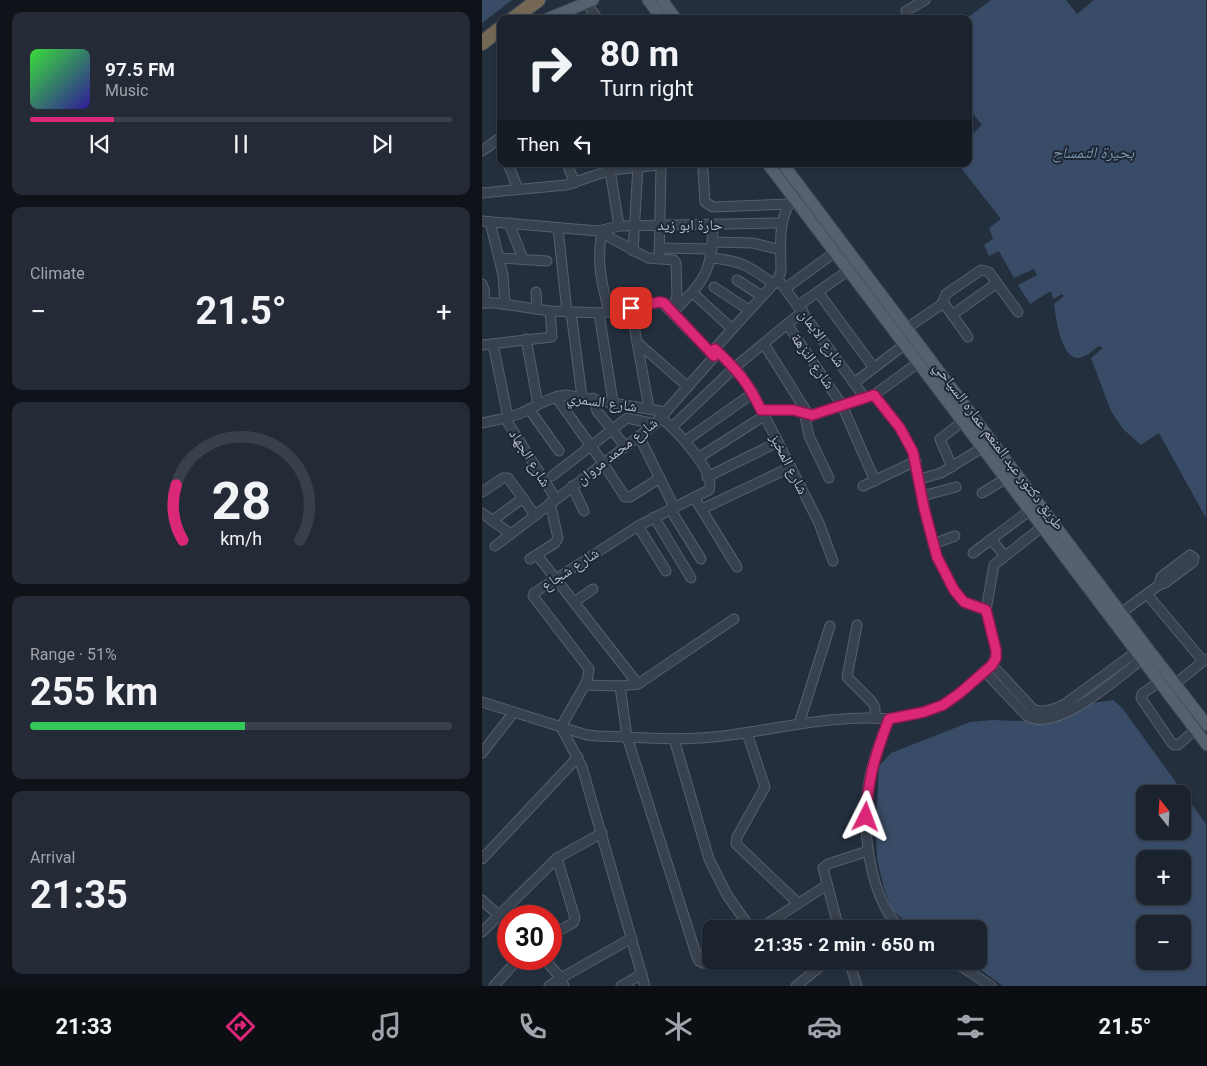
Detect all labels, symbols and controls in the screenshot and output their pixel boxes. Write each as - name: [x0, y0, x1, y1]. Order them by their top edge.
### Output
- text: 80 m: [600, 34, 679, 75]
- icon: right: [517, 35, 582, 100]
- text: 97.5 FM: [105, 58, 175, 81]
- text: Turn right: [600, 76, 694, 101]
- text: Music: [105, 81, 148, 100]
- icon: previous: [86, 130, 114, 158]
- icon: pause: [227, 130, 255, 158]
- icon: next: [368, 130, 396, 158]
- icon: left: [569, 130, 597, 158]
- text: Then: [517, 133, 559, 156]
- water label: بحيرة التمساح: [1052, 143, 1135, 163]
- street label: حارة ابو زيد: [657, 216, 723, 234]
- text: Climate: [30, 264, 85, 283]
- pin: [610, 287, 652, 329]
- text: 21.5°: [195, 289, 287, 333]
- icon: arrive: [617, 294, 645, 322]
- text: −: [30, 295, 46, 328]
- text: +: [436, 295, 452, 328]
- street label: شارع الايمان: [794, 305, 849, 371]
- street label: شارع النزهة: [787, 330, 839, 393]
- street label: طريق دكتور عبد المنعم عماره السياحي: [928, 358, 1068, 535]
- street label: شارع السمري: [565, 388, 638, 419]
- street label: شارع محمد مروان: [573, 414, 662, 489]
- street label: شارع الجهاد: [504, 426, 555, 491]
- street label: شارع المخبز: [765, 430, 812, 498]
- text: 28: [211, 471, 271, 532]
- text: km/h: [220, 528, 262, 549]
- street label: شارع شجاع: [538, 544, 603, 595]
- text: Range · 51%: [30, 645, 117, 664]
- text: 255 km: [30, 670, 158, 714]
- north arrow: [1136, 785, 1191, 840]
- map controls: [1136, 785, 1191, 970]
- position arrow: [839, 790, 891, 842]
- text: Arrival: [30, 848, 75, 867]
- button: +: [1136, 850, 1191, 905]
- text: 21:35: [30, 873, 128, 917]
- speed limit sign: 30: [497, 905, 562, 970]
- button: −: [1136, 915, 1191, 970]
- text: 21:35 · 2 min · 650 m: [754, 933, 935, 956]
- icon: directions: [223, 1009, 258, 1044]
- icon: music: [369, 1009, 404, 1044]
- icon: phone: [515, 1009, 550, 1044]
- icon: climate: [661, 1009, 696, 1044]
- icon: car: [807, 1009, 842, 1044]
- icon: filters: [953, 1009, 988, 1044]
- text: 21:33: [55, 1014, 112, 1039]
- text: 21.5°: [1099, 1014, 1151, 1039]

